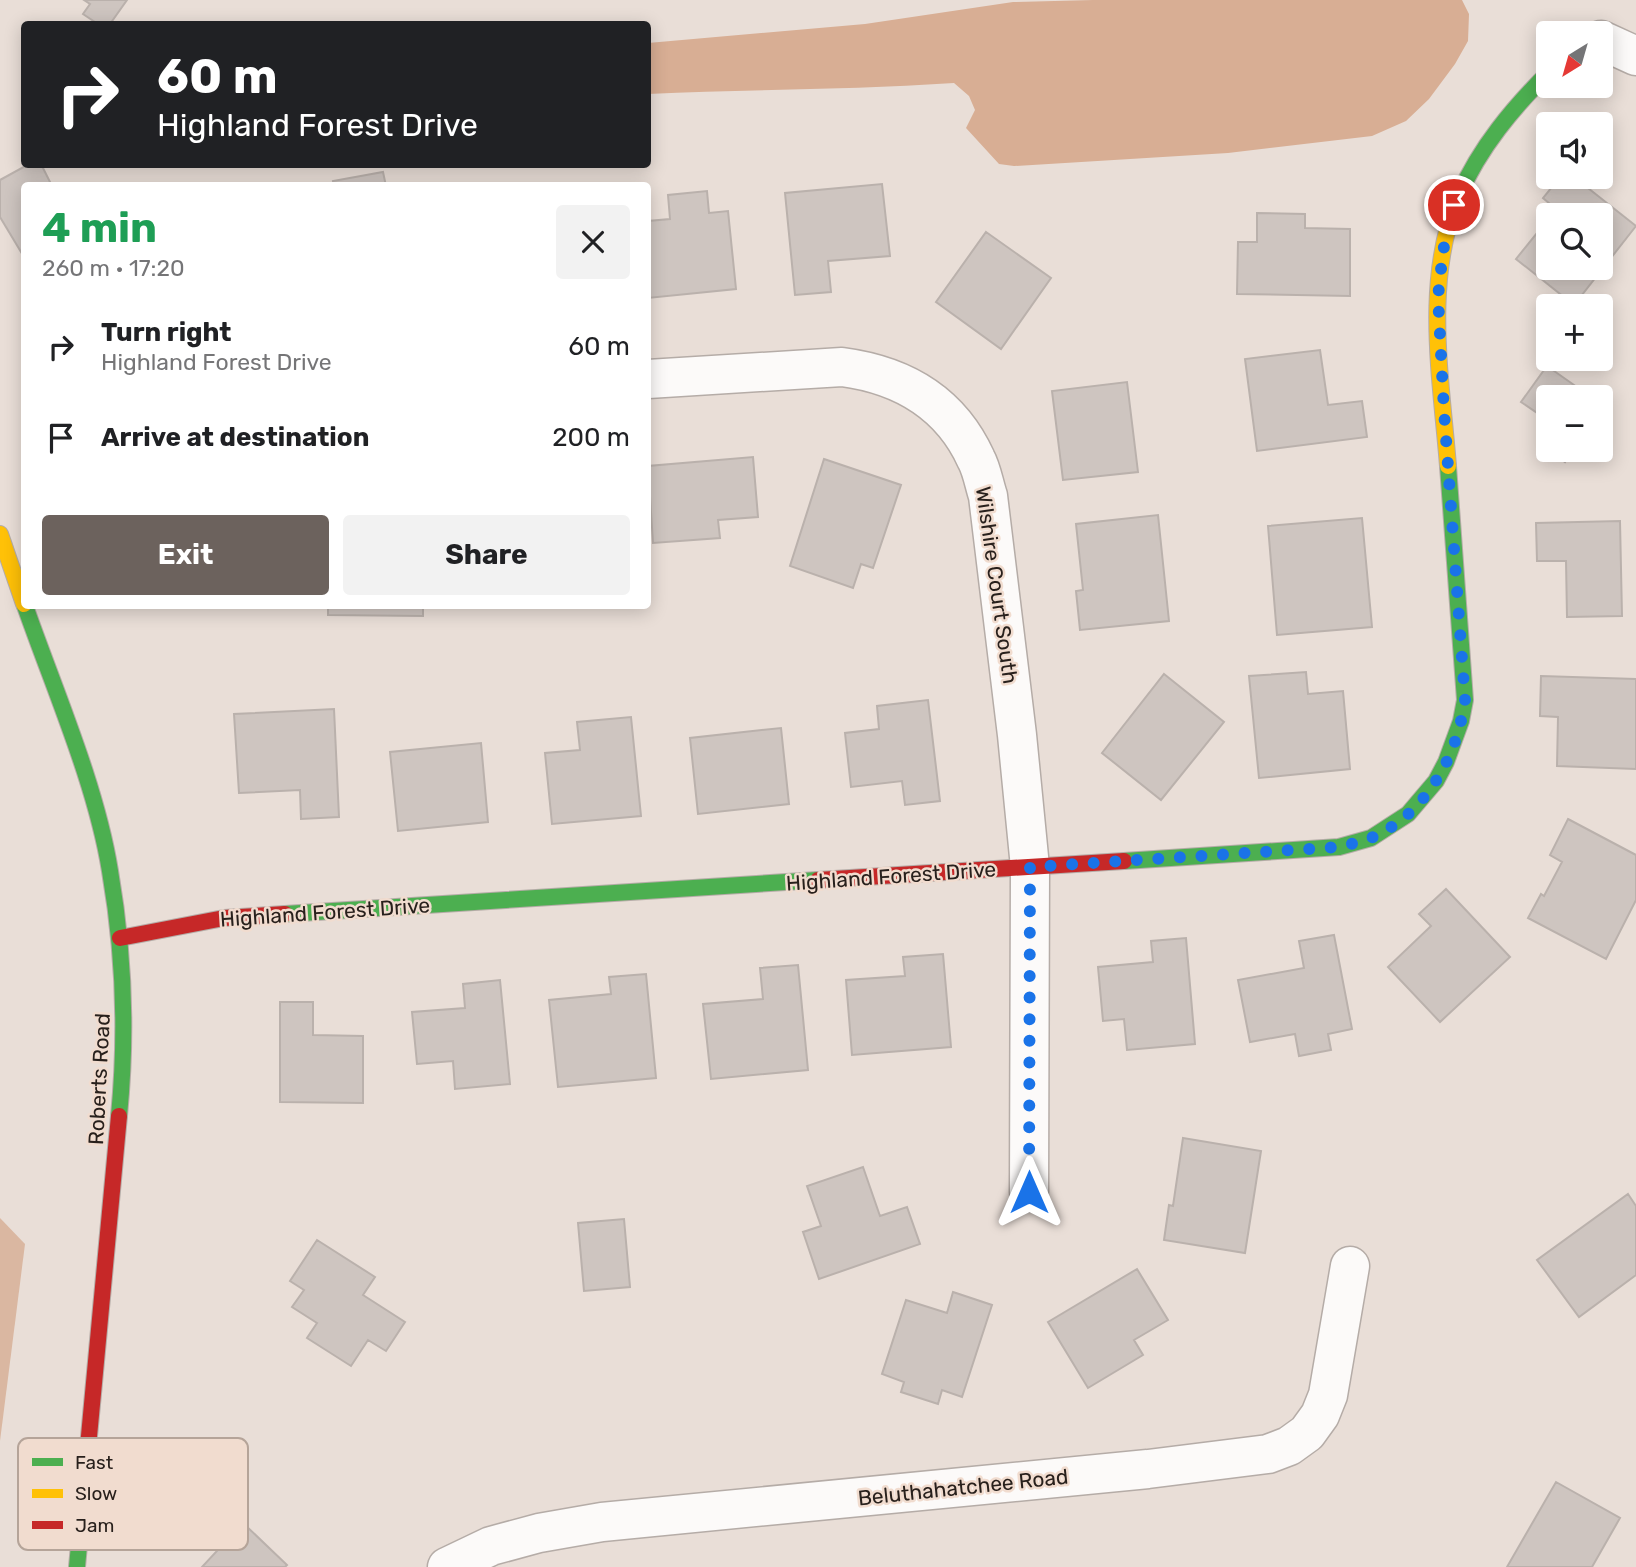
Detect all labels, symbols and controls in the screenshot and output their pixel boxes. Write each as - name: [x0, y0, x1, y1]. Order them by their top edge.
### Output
- north arrow: [1536, 21, 1614, 98]
- map controls: [1536, 21, 1613, 462]
- text: 60 m: [157, 47, 278, 105]
- icon: right: [42, 49, 133, 140]
- text: Highland Forest Drive: [157, 106, 478, 144]
- button: sound: [1536, 112, 1613, 189]
- pin: [1424, 175, 1484, 235]
- icon: arrive: [1435, 186, 1473, 224]
- text: 4 min: [42, 203, 157, 253]
- button: search: [1536, 203, 1613, 280]
- button: close: [556, 205, 630, 279]
- text: 260 m · 17:20: [42, 254, 185, 282]
- button: +: [1536, 294, 1613, 371]
- text: Turn right: [101, 317, 231, 348]
- icon: right: [42, 328, 80, 366]
- text: 60 m: [568, 331, 630, 362]
- text: Highland Forest Drive: [101, 348, 332, 376]
- button: −: [1536, 385, 1613, 462]
- icon: arrive: [42, 419, 80, 457]
- text: Arrive at destination: [101, 422, 369, 453]
- text: 200 m: [552, 422, 630, 453]
- street label: Wilshire Court South: [971, 485, 1023, 685]
- button: Exit: [42, 515, 329, 595]
- button: Share: [343, 515, 630, 595]
- street label: Highland Forest Drive: [785, 856, 997, 896]
- street label: Highland Forest Drive: [219, 892, 431, 932]
- street label: Roberts Road: [83, 1013, 115, 1145]
- position arrow: [992, 1155, 1066, 1229]
- legend: [18, 1438, 248, 1550]
- text: Fast: [75, 1451, 114, 1474]
- street label: Beluthahatchee Road: [857, 1464, 1069, 1510]
- text: Slow: [75, 1482, 117, 1505]
- text: Jam: [75, 1514, 114, 1537]

